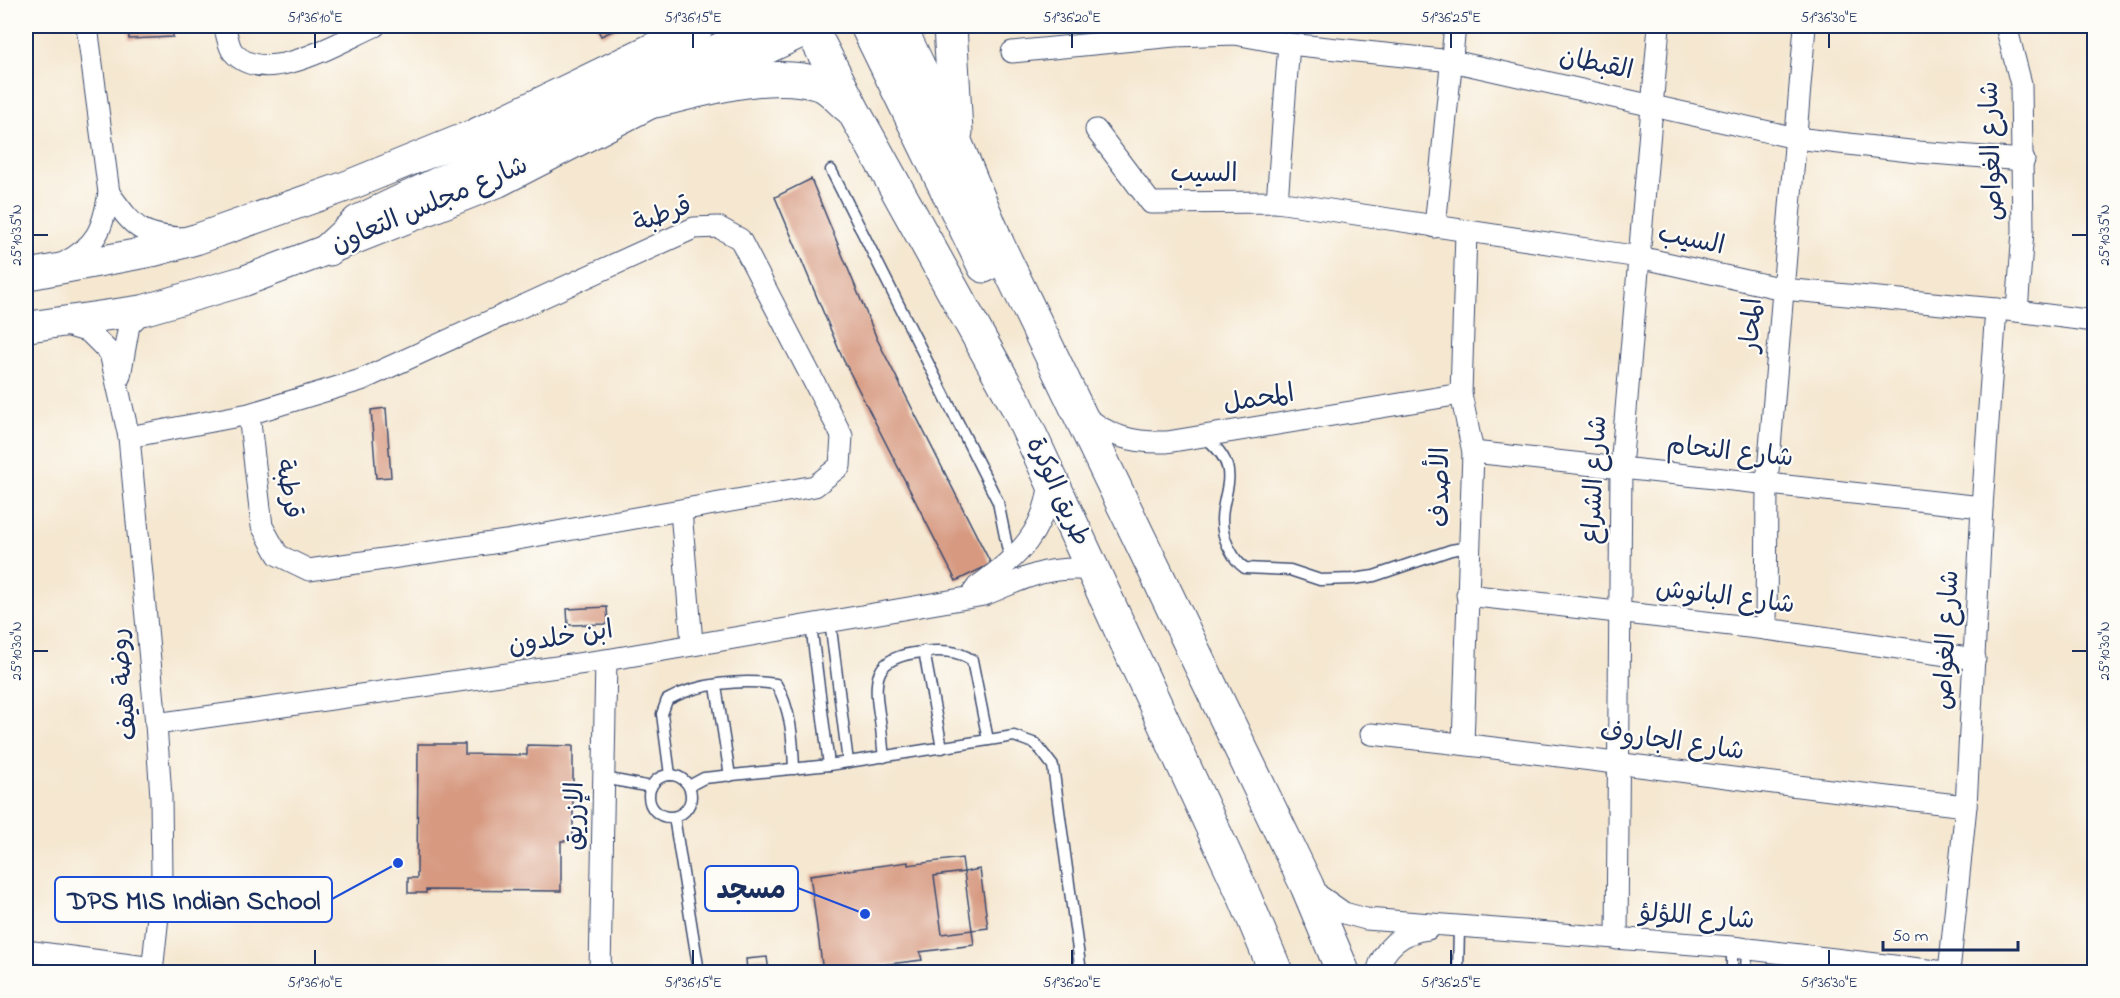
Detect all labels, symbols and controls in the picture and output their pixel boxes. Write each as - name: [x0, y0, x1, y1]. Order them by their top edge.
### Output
- text: 51°36'10"E: [287, 7, 343, 29]
- text: 51°36'15"E: [664, 7, 722, 29]
- text: 51°36'20"E: [1043, 7, 1101, 29]
- text: 51°36'25"E: [1421, 7, 1481, 29]
- text: 51°36'30"E: [1800, 7, 1858, 29]
- street label: القبطان: [1555, 39, 1637, 91]
- street label: شارع الغواص: [1972, 80, 2014, 222]
- street label: شارع مجلس التعاون: [326, 147, 534, 265]
- street label: السيب: [1170, 156, 1238, 194]
- street label: قرطبة: [628, 188, 698, 244]
- text: 25°10'35"N: [6, 204, 28, 266]
- text: 25°10'35"N: [2094, 204, 2116, 266]
- street label: السيب: [1654, 215, 1728, 267]
- street label: المحار: [1732, 297, 1774, 355]
- street label: المحمل: [1221, 376, 1297, 424]
- street label: شارع الشراع: [1574, 414, 1618, 546]
- street label: شارع النحام: [1665, 427, 1795, 479]
- street label: طريق الوكرة: [1015, 431, 1099, 553]
- street label: الأصدف: [1421, 447, 1461, 527]
- street label: قرطبة: [264, 456, 310, 522]
- street label: شارع الغواص: [1925, 569, 1971, 711]
- street label: شارع البانوش: [1653, 571, 1797, 625]
- street label: ابن خلدون: [506, 612, 616, 666]
- text: 25°10'30"N: [6, 621, 28, 681]
- text: 25°10'30"N: [2094, 621, 2116, 681]
- street label: روضة هيف: [101, 626, 149, 742]
- street label: شارع الجاروف: [1597, 714, 1747, 772]
- street label: الإزريق: [556, 781, 596, 851]
- callout: مسجد: [705, 866, 798, 911]
- text: مسجد: [716, 872, 786, 911]
- callout: DPS MIS Indian School: [55, 877, 332, 922]
- text: DPS MIS Indian School: [65, 883, 321, 922]
- street label: شارع اللؤلؤ: [1636, 895, 1756, 941]
- scale bar: [1883, 914, 2018, 952]
- text: 50 m: [1892, 924, 1929, 950]
- text: 51°36'10"E: [287, 972, 343, 994]
- text: 51°36'15"E: [664, 972, 722, 994]
- text: 51°36'20"E: [1043, 972, 1101, 994]
- text: 51°36'25"E: [1421, 972, 1481, 994]
- text: 51°36'30"E: [1800, 972, 1858, 994]

